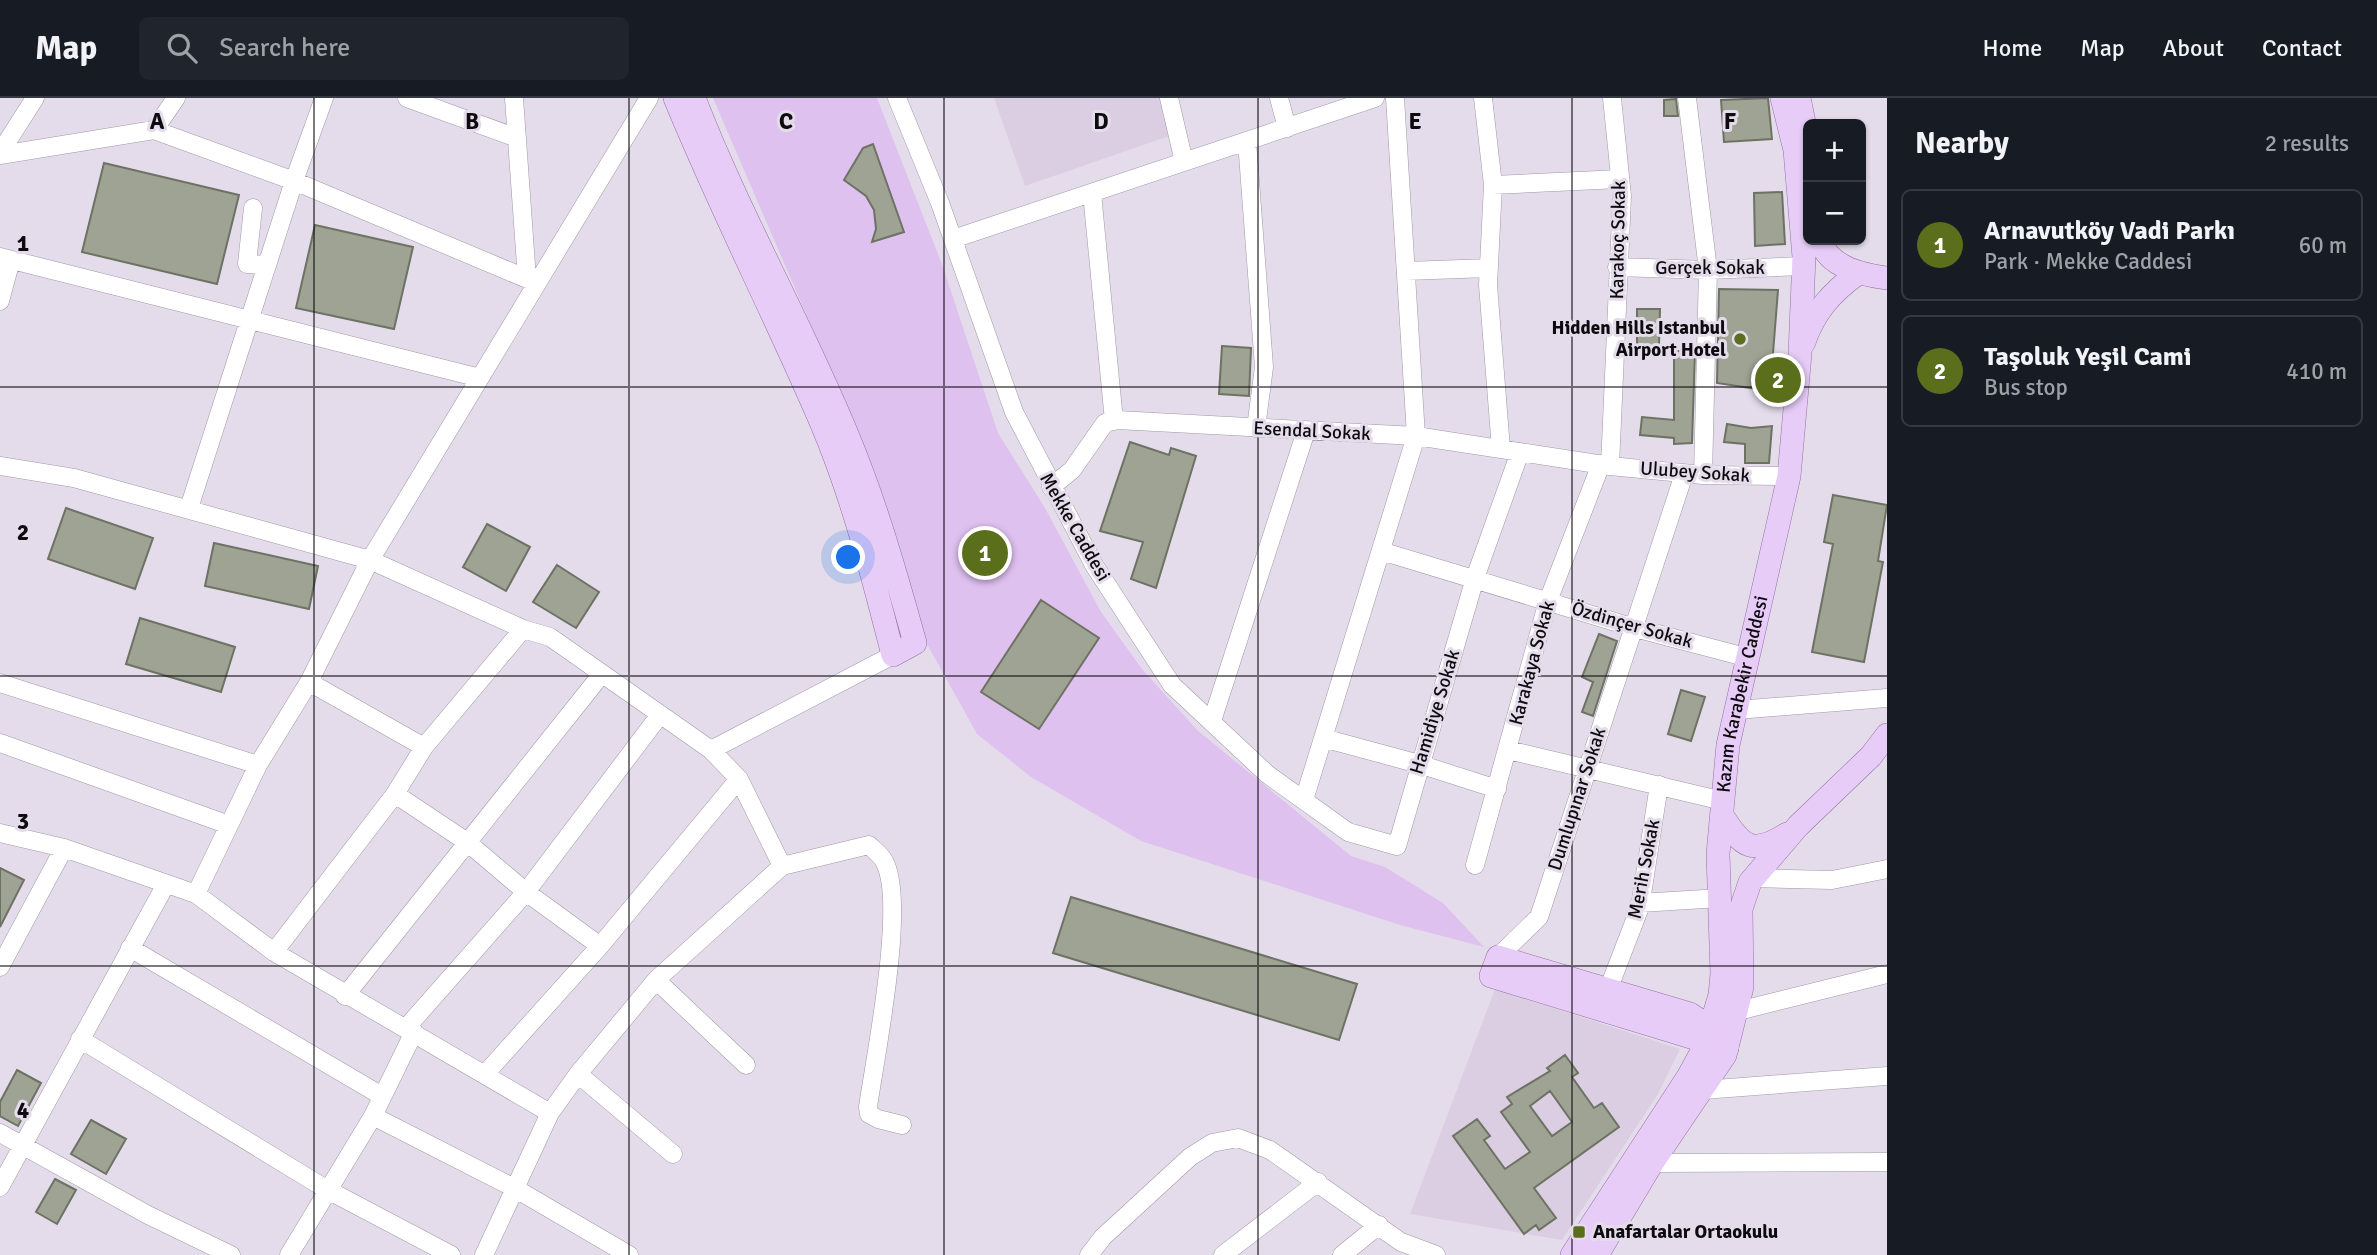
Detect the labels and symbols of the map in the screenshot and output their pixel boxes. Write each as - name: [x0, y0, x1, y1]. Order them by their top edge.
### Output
- text: A: [150, 107, 165, 136]
- text: B: [465, 107, 479, 136]
- text: C: [779, 107, 793, 136]
- text: D: [1093, 107, 1109, 136]
- text: E: [1408, 107, 1422, 136]
- text: F: [1724, 107, 1736, 136]
- street label: Karakoç Sokak: [1605, 180, 1631, 300]
- text: 1: [17, 229, 29, 258]
- street label: Gerçek Sokak: [1655, 256, 1765, 280]
- place label: Hidden Hills Istanbul Airport Hotel: [1552, 316, 1726, 362]
- marker: Hidden Hills Istanbul Airport Hotel: [1732, 331, 1748, 347]
- pin: 2: [1755, 354, 1801, 406]
- street label: Esendal Sokak: [1253, 416, 1372, 446]
- street label: Ulubey Sokak: [1639, 456, 1751, 488]
- street label: Mekke Caddesi: [1034, 468, 1116, 586]
- text: 2: [17, 518, 29, 547]
- pin: 1: [962, 527, 1008, 579]
- your location: [831, 540, 865, 574]
- street label: Kazım Karabekir Caddesi: [1712, 593, 1773, 794]
- street label: Özdinçer Sokak: [1569, 596, 1696, 654]
- street label: Karakaya Sokak: [1504, 598, 1560, 728]
- street label: Hamidiye Sokak: [1405, 646, 1465, 777]
- street label: Dumlupınar Sokak: [1543, 724, 1612, 874]
- text: 3: [17, 807, 29, 836]
- street label: Merih Sokak: [1623, 817, 1666, 921]
- text: 4: [17, 1096, 29, 1125]
- place label: Anafartalar Ortaokulu: [1593, 1220, 1778, 1244]
- marker: Anafartalar Ortaokulu: [1571, 1224, 1587, 1240]

